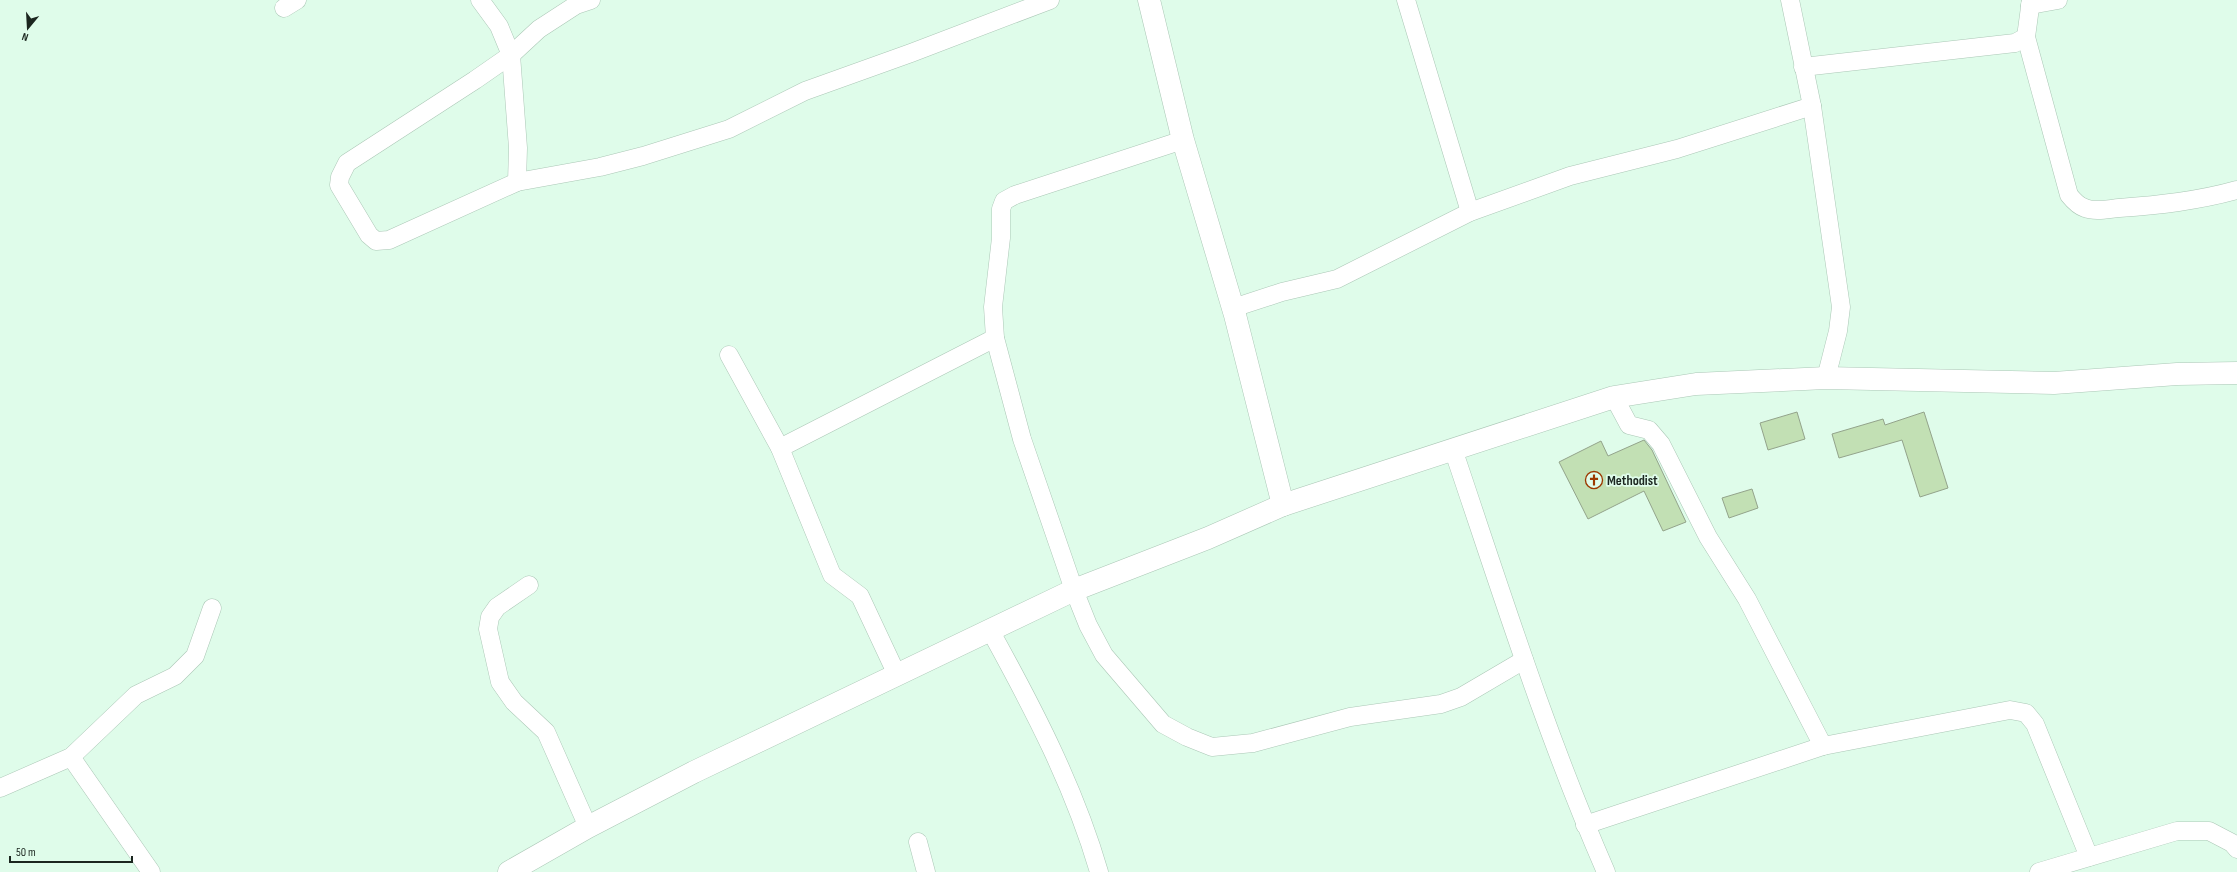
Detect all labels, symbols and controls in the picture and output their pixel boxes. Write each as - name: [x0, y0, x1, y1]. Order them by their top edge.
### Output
- north arrow: [8, 8, 48, 48]
- text: N: [20, 30, 30, 44]
- church icon: Methodist: [1584, 470, 1604, 490]
- place label: Methodist: [1607, 472, 1658, 489]
- scale bar: [10, 838, 132, 864]
- text: 50 m: [16, 845, 36, 860]

